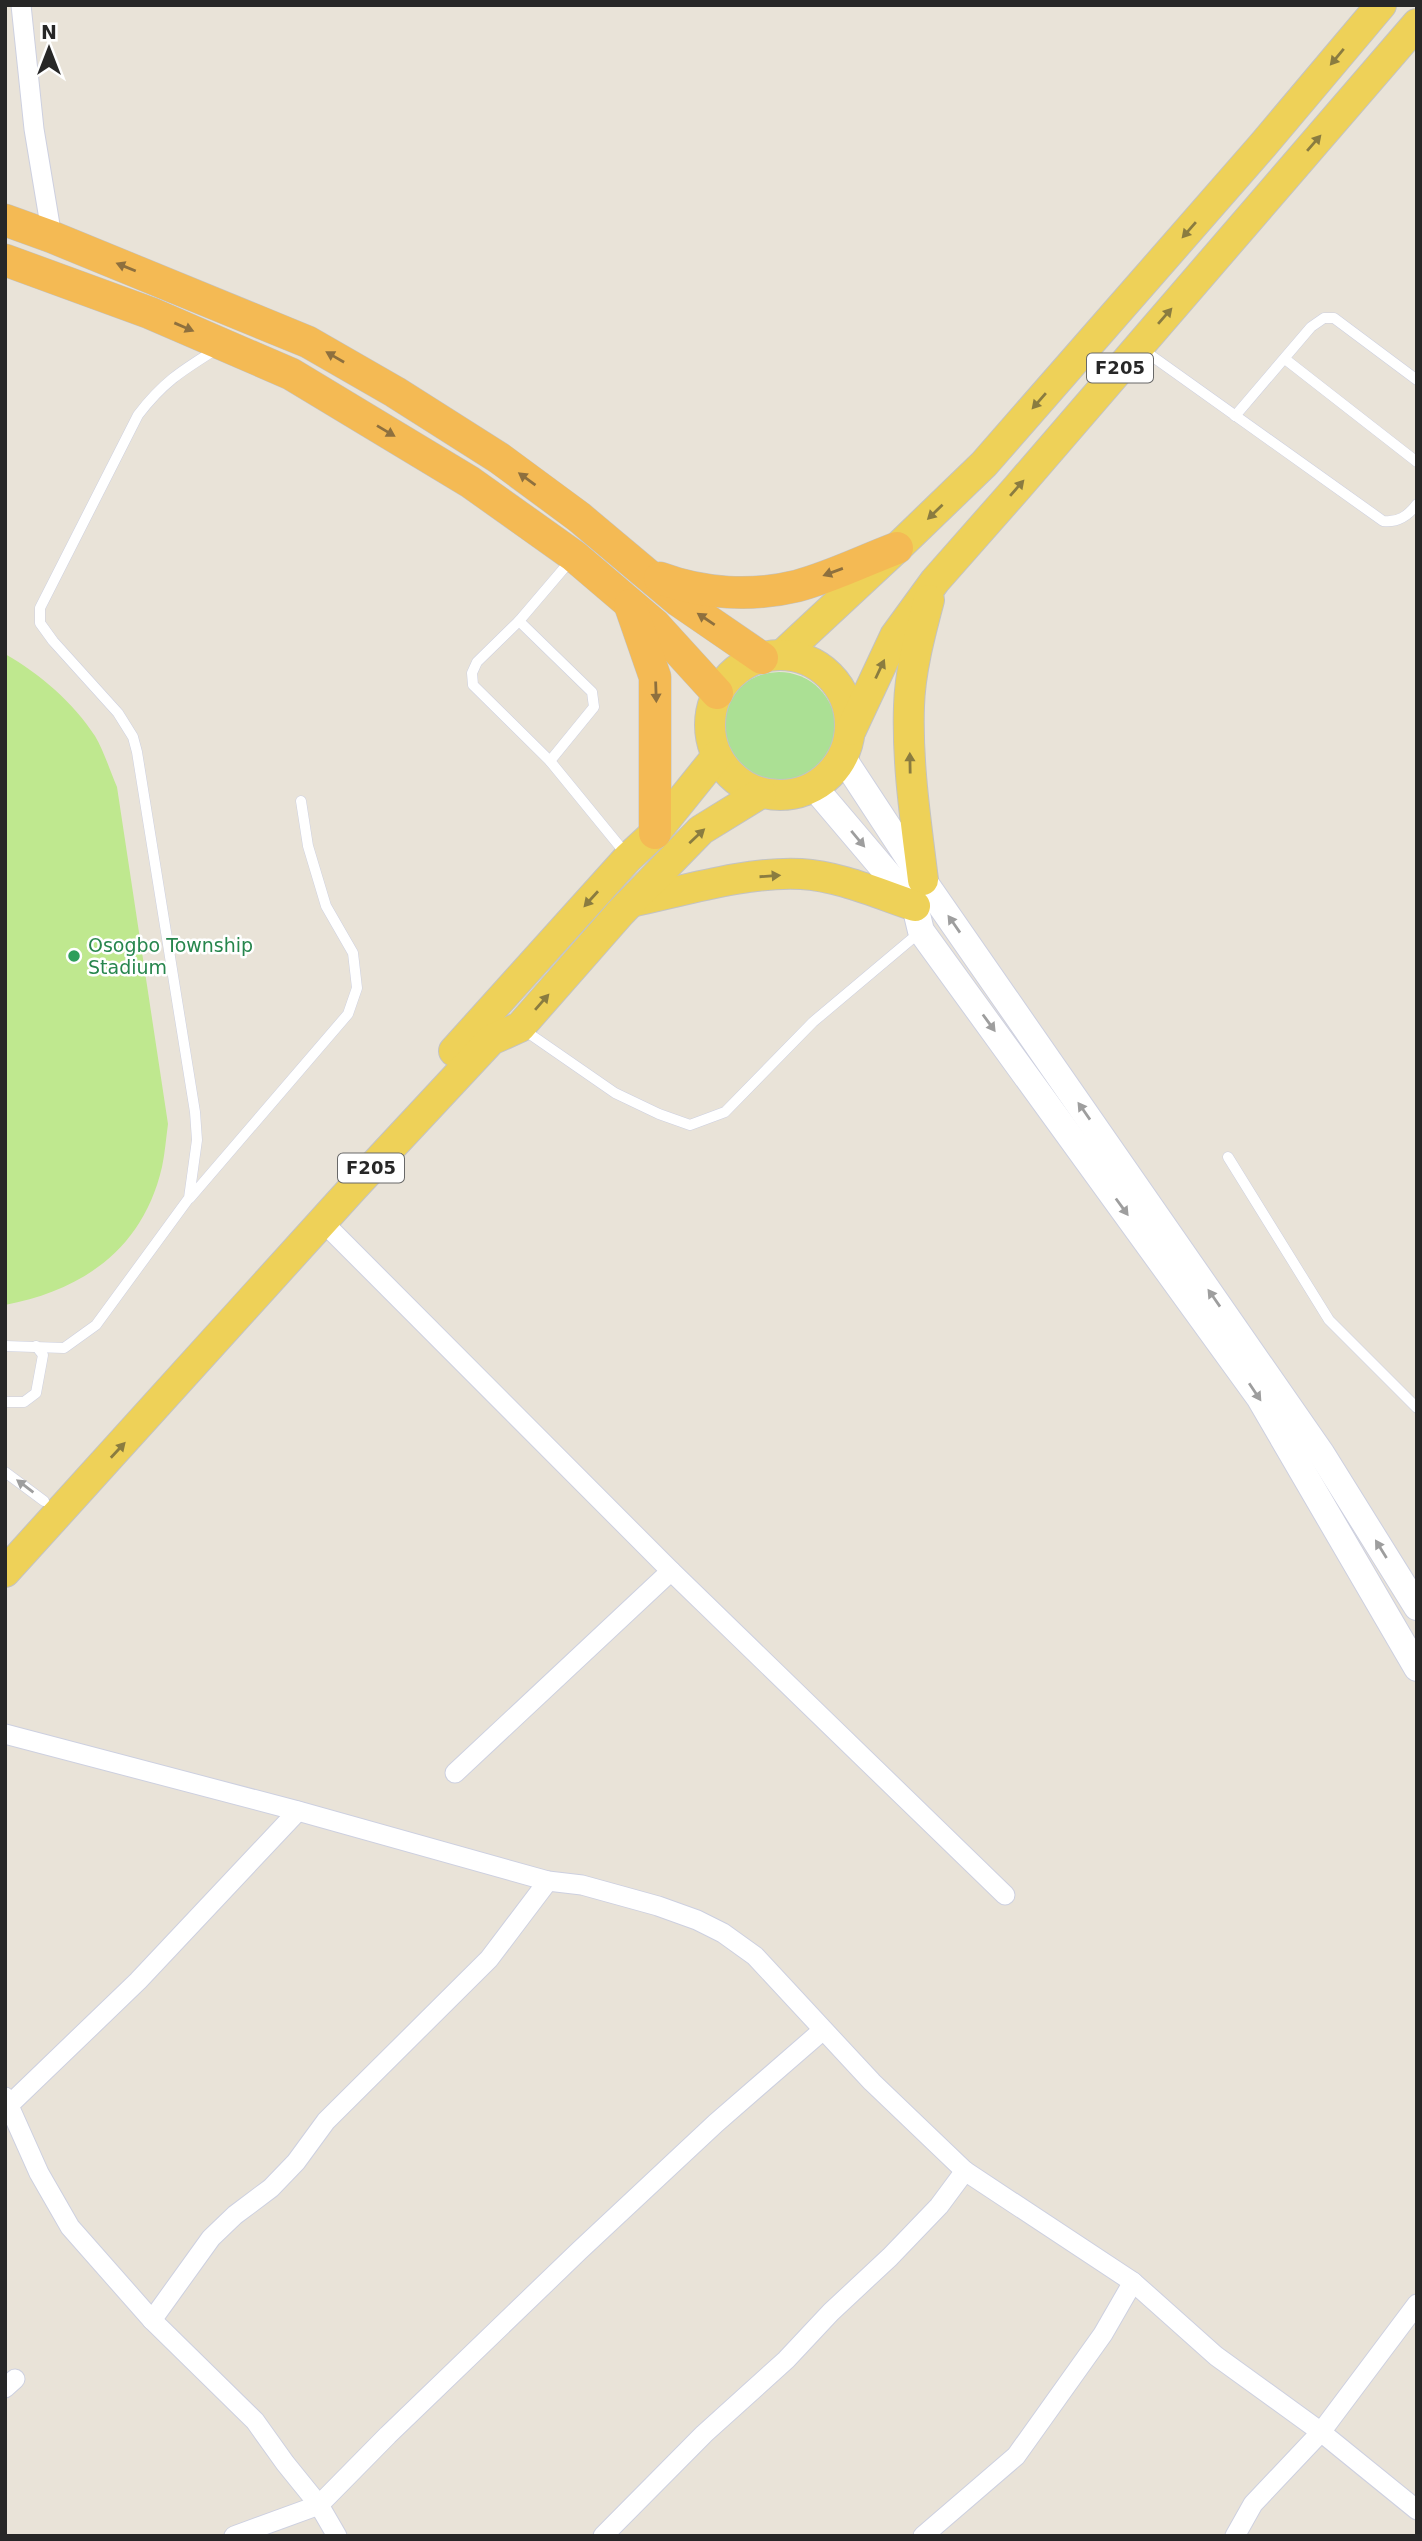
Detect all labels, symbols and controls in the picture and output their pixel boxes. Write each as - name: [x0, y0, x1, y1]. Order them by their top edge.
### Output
- north arrow: [14, 14, 84, 84]
- text: N: [41, 21, 57, 43]
- one-way arrow: [1330, 49, 1345, 66]
- one-way arrow: [1306, 135, 1321, 152]
- one-way arrow: [1182, 221, 1197, 238]
- one-way arrow: [116, 261, 137, 272]
- one-way arrow: [1157, 307, 1173, 325]
- one-way arrow: [174, 322, 195, 333]
- one-way arrow: [325, 351, 344, 363]
- road number: F205: [1087, 354, 1153, 382]
- one-way arrow: [1031, 392, 1047, 410]
- one-way arrow: [376, 425, 395, 438]
- one-way arrow: [518, 472, 536, 486]
- one-way arrow: [1009, 480, 1024, 497]
- one-way arrow: [927, 503, 944, 519]
- one-way arrow: [823, 567, 844, 578]
- one-way arrow: [697, 612, 715, 626]
- one-way arrow: [875, 658, 886, 679]
- one-way arrow: [650, 682, 661, 704]
- one-way arrow: [904, 752, 916, 774]
- one-way arrow: [688, 828, 705, 844]
- one-way arrow: [850, 830, 866, 848]
- one-way arrow: [760, 870, 782, 881]
- one-way arrow: [583, 890, 599, 908]
- one-way arrow: [948, 915, 961, 934]
- place label: Osogbo Township Stadium: [88, 934, 253, 978]
- marker: Osogbo Township Stadium: [66, 948, 82, 964]
- one-way arrow: [534, 994, 549, 1011]
- one-way arrow: [981, 1014, 995, 1032]
- one-way arrow: [1077, 1102, 1091, 1120]
- road number: F205: [338, 1154, 404, 1182]
- one-way arrow: [1115, 1198, 1129, 1216]
- one-way arrow: [1207, 1289, 1221, 1307]
- one-way arrow: [1248, 1383, 1262, 1401]
- one-way arrow: [110, 1441, 126, 1459]
- one-way arrow: [16, 1480, 34, 1494]
- one-way arrow: [1374, 1539, 1387, 1558]

